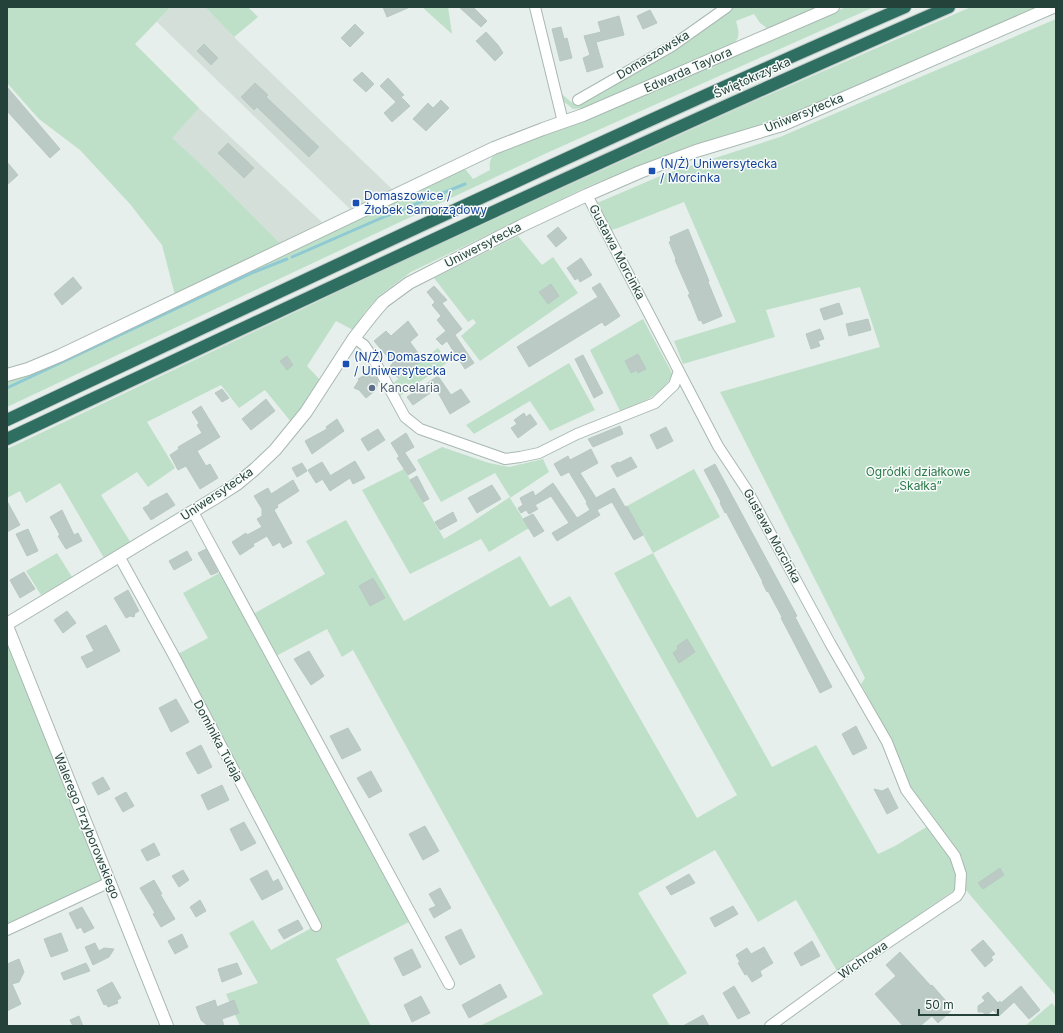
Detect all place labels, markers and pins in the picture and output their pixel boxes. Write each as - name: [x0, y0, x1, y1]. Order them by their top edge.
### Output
- place label: (N/Ż) Uniwersytecka / Morcinka: [660, 156, 777, 185]
- marker: (N/Ż) Uniwersytecka / Morcinka: [647, 166, 657, 176]
- place label: Domaszowice / Żłobek Samorządowy: [364, 188, 487, 217]
- marker: Domaszowice / Żłobek Samorządowy: [351, 198, 361, 208]
- place label: (N/Ż) Domaszowice / Uniwersytecka: [354, 349, 467, 378]
- marker: (N/Ż) Domaszowice / Uniwersytecka: [341, 359, 351, 369]
- place label: Kancelaria: [380, 380, 440, 395]
- marker: Kancelaria: [367, 383, 377, 393]

